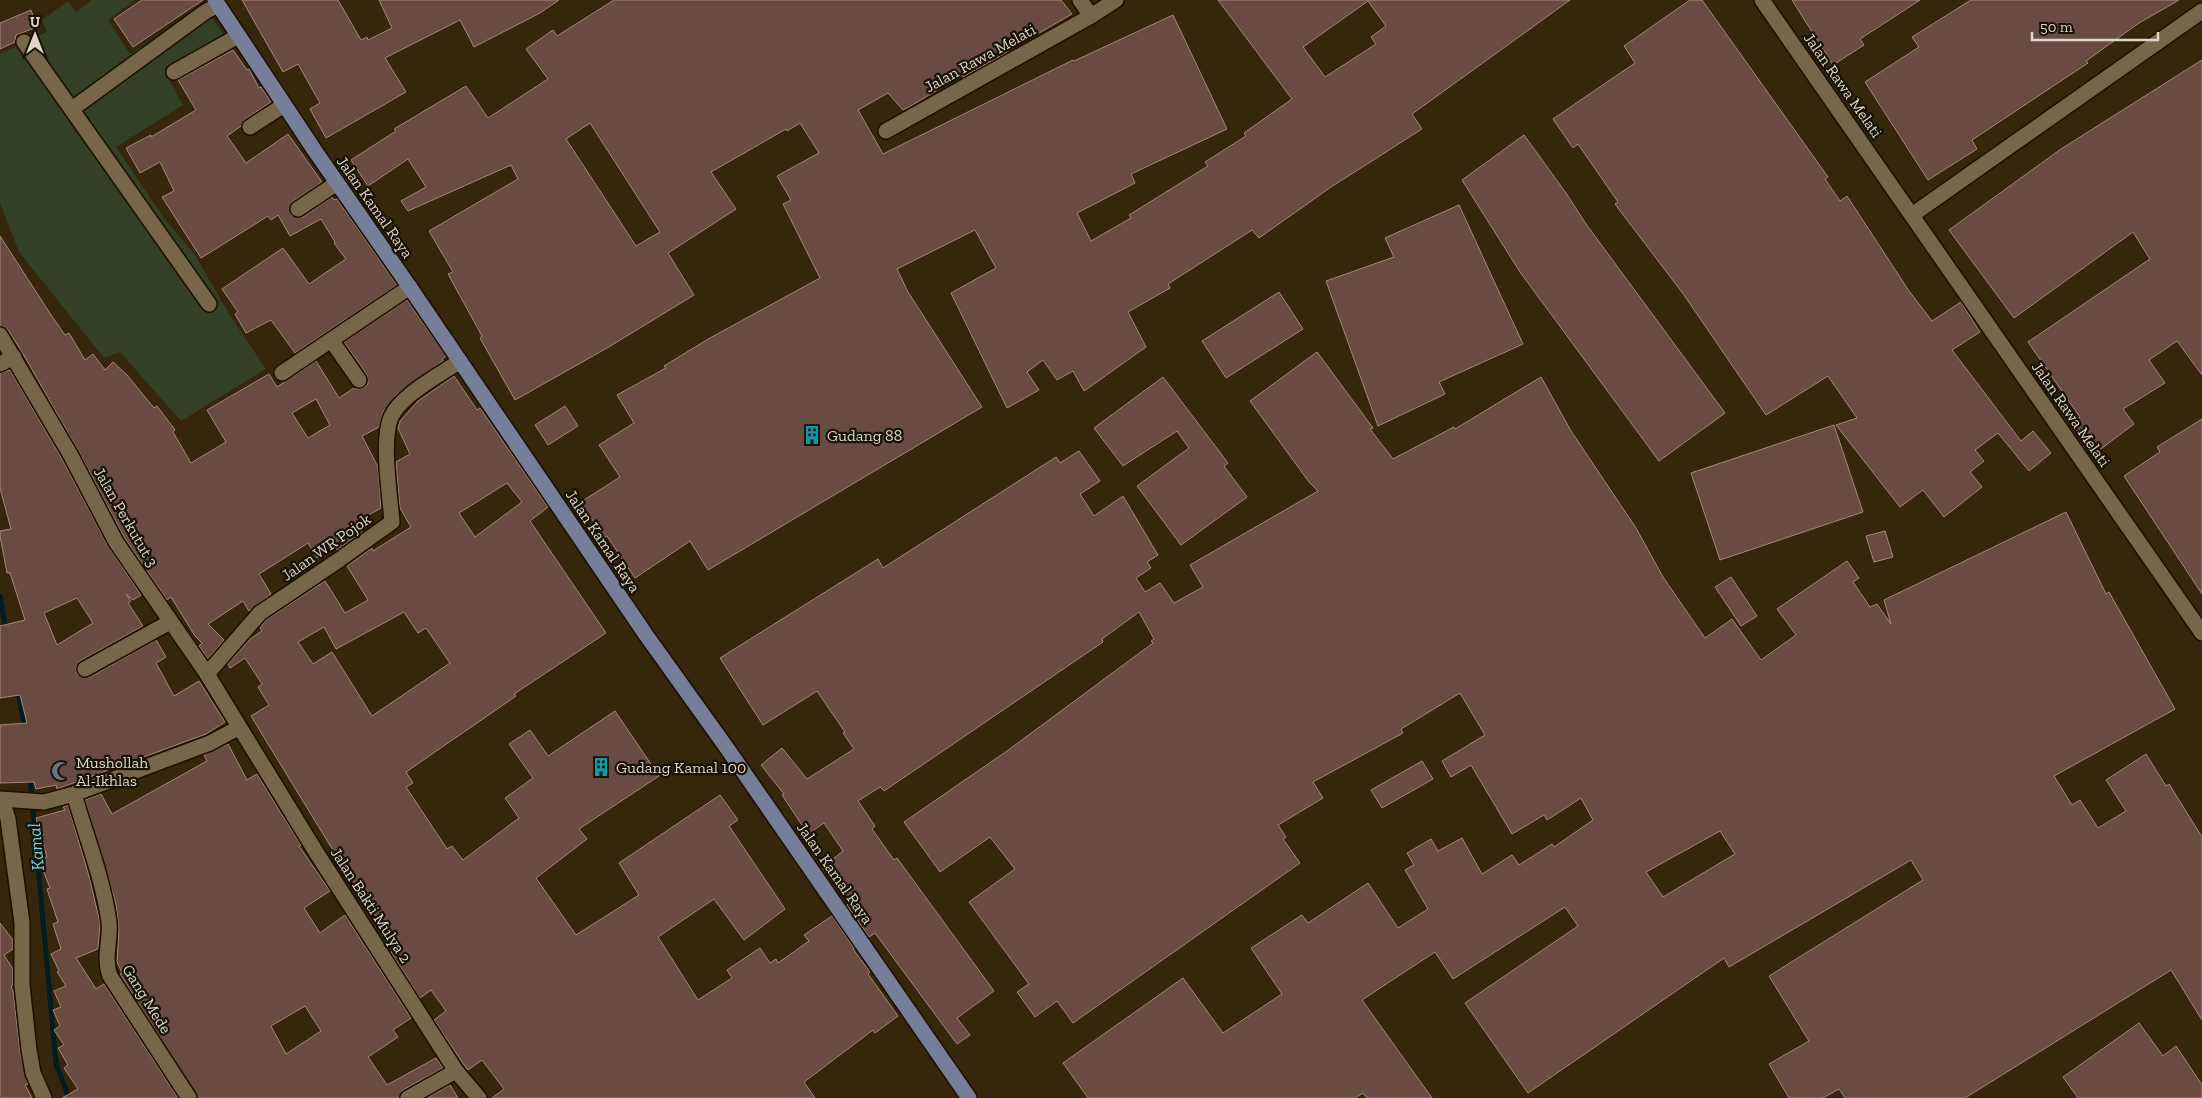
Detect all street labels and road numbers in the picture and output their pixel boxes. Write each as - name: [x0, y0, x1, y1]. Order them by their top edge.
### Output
- street label: Jalan Rawa Melati: [921, 19, 1039, 96]
- street label: Jalan Rawa Melati: [1800, 29, 1887, 142]
- street label: Jalan Kamal Raya: [333, 152, 417, 262]
- street label: Jalan Rawa Melati: [2028, 358, 2115, 471]
- street label: Jalan Perkutut 3: [90, 464, 162, 570]
- street label: Jalan Kamal Raya: [562, 486, 645, 596]
- street label: Jalan WR Pojok: [278, 509, 375, 585]
- street label: Jalan Kamal Raya: [793, 818, 877, 928]
- street label: Jalan Bakti Mulya 2: [327, 844, 415, 966]
- street label: Gang Mede: [118, 961, 176, 1037]

